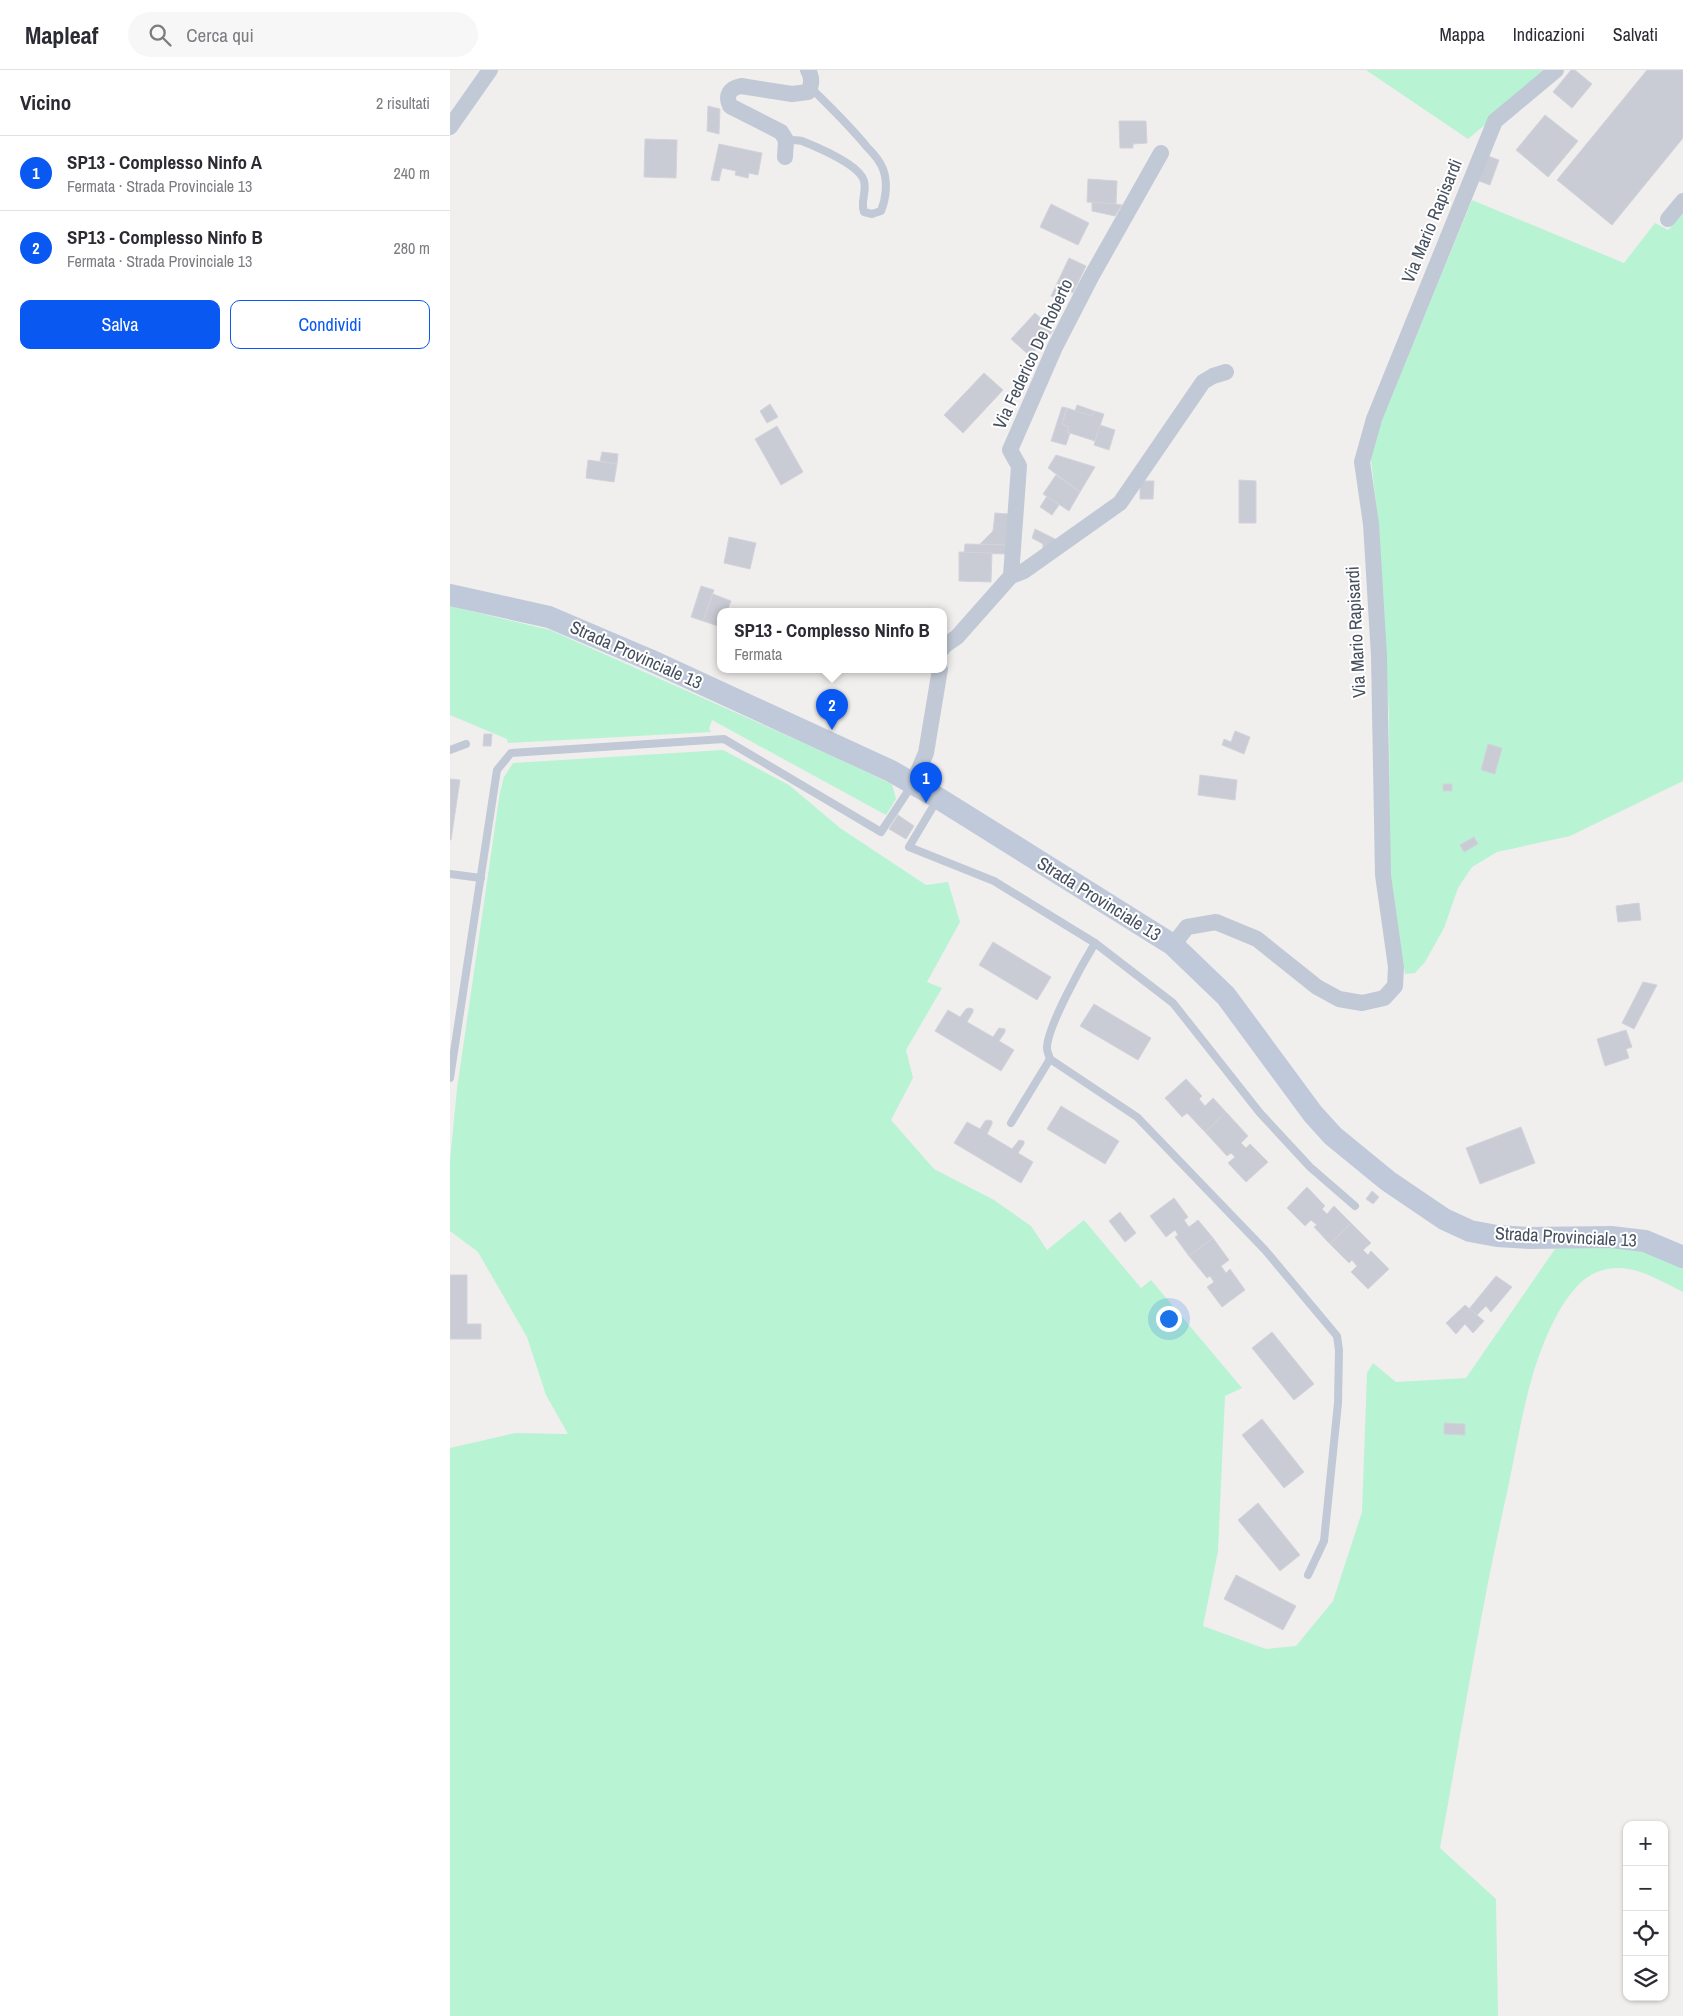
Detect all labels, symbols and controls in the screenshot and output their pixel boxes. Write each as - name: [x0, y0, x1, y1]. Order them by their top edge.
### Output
- search box: [128, 12, 478, 57]
- text: Mapleaf: [25, 19, 98, 51]
- icon: search: [146, 21, 174, 49]
- text: Cerca qui: [186, 22, 254, 48]
- text: Mappa: [1440, 22, 1485, 47]
- text: Indicazioni: [1513, 22, 1585, 47]
- text: Salvati: [1613, 22, 1658, 47]
- text: Vicino: [20, 88, 71, 117]
- text: 2 risultati: [376, 92, 430, 114]
- text: SP13 - Complesso Ninfo A: [67, 149, 262, 175]
- street label: Via Mario Rapisardi: [1395, 155, 1468, 287]
- text: 1: [32, 162, 40, 184]
- text: 240 m: [394, 162, 430, 184]
- text: Fermata · Strada Provinciale 13: [67, 175, 252, 197]
- text: SP13 - Complesso Ninfo B: [67, 224, 263, 250]
- text: 2: [32, 237, 40, 259]
- text: 280 m: [394, 237, 430, 259]
- text: Fermata · Strada Provinciale 13: [67, 250, 252, 272]
- street label: Via Federico De Roberto: [987, 275, 1078, 433]
- button: Salva: [20, 300, 220, 349]
- button: Condividi: [230, 300, 430, 349]
- street label: Via Mario Rapisardi: [1340, 566, 1371, 699]
- popup: [717, 608, 947, 673]
- street label: Strada Provinciale 13: [566, 614, 706, 695]
- text: SP13 - Complesso Ninfo B: [734, 617, 930, 643]
- text: Fermata: [734, 643, 782, 665]
- pin: 2: [816, 689, 848, 730]
- pin: 1: [910, 762, 942, 803]
- street label: Strada Provinciale 13: [1032, 850, 1166, 947]
- street label: Strada Provinciale 13: [1494, 1220, 1638, 1253]
- your location: [1156, 1306, 1182, 1332]
- map controls: [1623, 1821, 1668, 2001]
- button: +: [1623, 1821, 1668, 1866]
- button: −: [1623, 1866, 1668, 1911]
- button: locate: [1623, 1911, 1668, 1956]
- button: layers: [1623, 1956, 1668, 2001]

